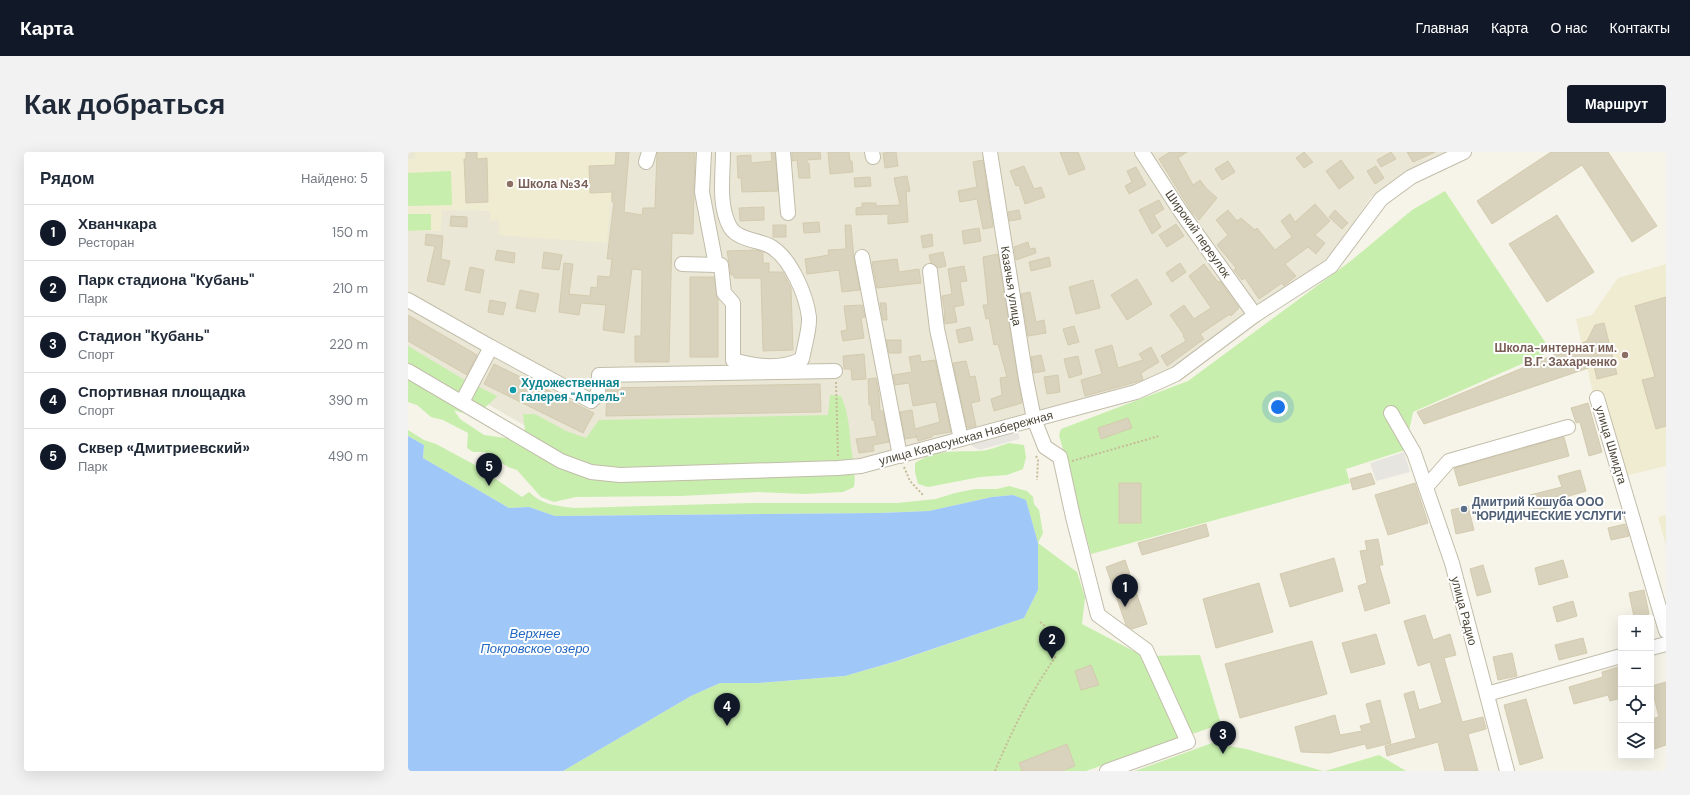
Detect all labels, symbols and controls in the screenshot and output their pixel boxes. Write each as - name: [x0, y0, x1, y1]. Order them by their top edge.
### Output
- text: Карта: [20, 16, 74, 41]
- text: Главная: [1416, 19, 1469, 37]
- text: Карта: [1491, 19, 1528, 37]
- text: О нас: [1550, 19, 1588, 37]
- text: Контакты: [1610, 19, 1670, 37]
- button: Маршрут: [1567, 85, 1666, 123]
- text: Как добраться: [24, 86, 225, 123]
- text: Рядом: [40, 167, 95, 189]
- text: Найдено: 5: [301, 170, 368, 187]
- place label: Школа №34: [518, 176, 589, 192]
- marker: Школа №34: [505, 179, 515, 189]
- street label: Широкий переулок: [1162, 187, 1235, 282]
- text: Хванчкара: [78, 214, 157, 234]
- text: 1: [51, 224, 55, 241]
- text: 150 m: [332, 224, 368, 241]
- text: Ресторан: [78, 234, 135, 251]
- street label: Казачья улица: [997, 245, 1025, 327]
- text: Парк стадиона "Кубань": [78, 270, 255, 290]
- text: 2: [49, 280, 57, 297]
- text: 210 m: [333, 280, 368, 297]
- text: Парк: [78, 290, 108, 307]
- text: Стадион "Кубань": [78, 326, 209, 346]
- text: 3: [49, 336, 57, 353]
- text: 220 m: [329, 336, 368, 353]
- place label: Школа-интернат им. В.Г. Захарченко: [1494, 340, 1617, 370]
- text: Спорт: [78, 346, 115, 363]
- marker: Школа-интернат им. В.Г. Захарченко: [1620, 350, 1630, 360]
- place label: Художественная галерея "Апрель": [521, 375, 624, 405]
- text: Спортивная площадка: [78, 382, 246, 402]
- marker: Художественная галерея "Апрель": [508, 385, 518, 395]
- text: 4: [49, 392, 57, 409]
- text: 390 m: [329, 392, 368, 409]
- your location: [1268, 397, 1288, 417]
- text: Спорт: [78, 402, 115, 419]
- street label: улица Шмидта: [1591, 404, 1631, 486]
- street label: улица Карасунская Набережная: [877, 407, 1055, 469]
- text: Сквер «Дмитриевский»: [78, 438, 250, 458]
- text: 5: [49, 448, 57, 465]
- text: 490 m: [328, 448, 368, 465]
- pin: 5: [476, 453, 502, 486]
- text: Парк: [78, 458, 108, 475]
- place label: Дмитрий Кошуба ООО "ЮРИДИЧЕСКИЕ УСЛУГИ": [1472, 494, 1626, 524]
- marker: Дмитрий Кошуба ООО "ЮРИДИЧЕСКИЕ УСЛУГИ": [1459, 504, 1469, 514]
- pin: 1: [1112, 574, 1138, 607]
- street label: улица Радио: [1447, 575, 1481, 648]
- map controls: [1618, 615, 1654, 759]
- button: +: [1618, 615, 1654, 651]
- water label: Верхнее Покровское озеро: [480, 625, 590, 657]
- pin: 2: [1039, 626, 1065, 659]
- button: −: [1618, 651, 1654, 687]
- button: locate: [1618, 687, 1654, 723]
- pin: 4: [714, 693, 740, 726]
- pin: 3: [1210, 721, 1236, 754]
- button: layers: [1618, 723, 1654, 759]

